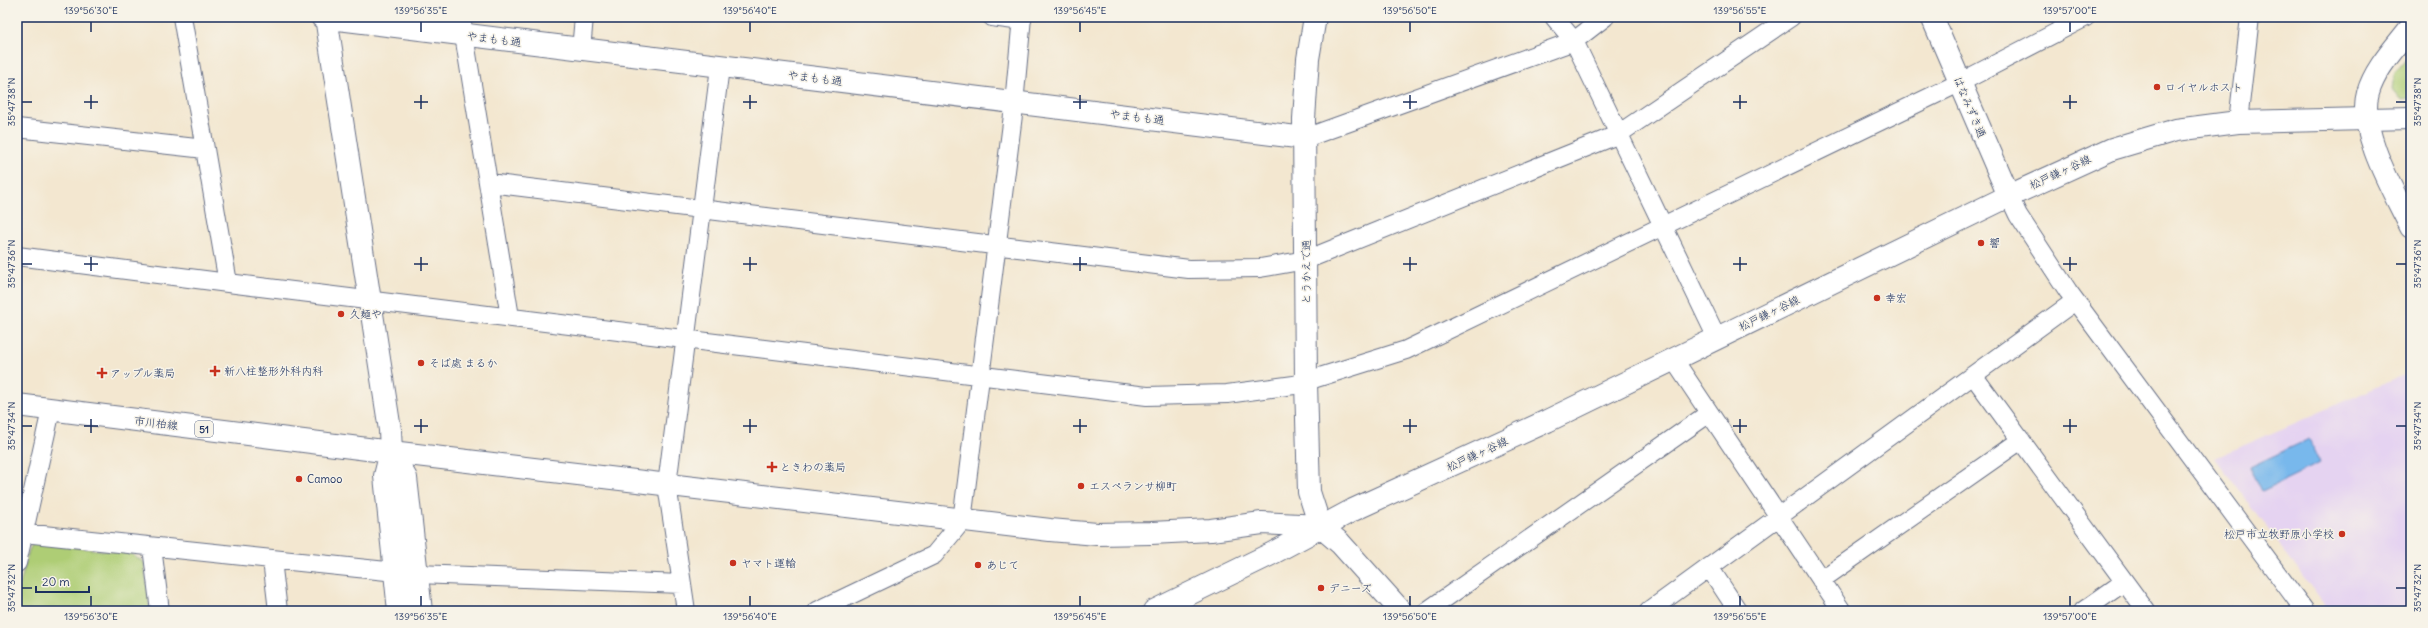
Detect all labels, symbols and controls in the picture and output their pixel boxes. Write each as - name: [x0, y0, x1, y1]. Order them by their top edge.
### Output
- text: 139°56'30"E: [64, 4, 118, 17]
- text: 139°56'35"E: [395, 4, 448, 17]
- text: 139°56'40"E: [723, 4, 777, 17]
- text: 139°56'45"E: [1054, 4, 1106, 17]
- text: 139°56'50"E: [1383, 4, 1437, 17]
- text: 139°56'55"E: [1714, 4, 1767, 17]
- text: 139°57'00"E: [2043, 4, 2097, 17]
- street label: やまもも通: [466, 29, 522, 49]
- street label: やまもも通: [787, 68, 843, 88]
- street label: はなみずき通: [1951, 74, 1989, 140]
- text: 35°47'38"N: [5, 78, 18, 126]
- text: 35°47'38"N: [2411, 78, 2424, 126]
- place label: ロイヤルホスト: [2165, 80, 2243, 94]
- marker: ロイヤルホスト: [2152, 82, 2162, 92]
- street label: やまもも通: [1109, 107, 1165, 127]
- street label: 松戸鎌ヶ谷線: [2027, 152, 2093, 192]
- place label: 響: [1989, 236, 2000, 250]
- marker: 響: [1976, 238, 1986, 248]
- street label: とうかえで通: [1299, 239, 1313, 305]
- text: 35°47'36"N: [5, 240, 18, 288]
- text: 35°47'36"N: [2411, 240, 2424, 288]
- place label: 幸宏: [1885, 291, 1907, 305]
- street label: 松戸鎌ヶ谷線: [1736, 292, 1802, 334]
- marker: 幸宏: [1872, 293, 1882, 303]
- place label: 久麺や: [349, 307, 382, 321]
- marker: 久麺や: [336, 309, 346, 319]
- place label: そば處 まるか: [429, 356, 497, 370]
- marker: そば處 まるか: [416, 358, 426, 368]
- place label: 新八柱整形外科内科: [224, 364, 323, 378]
- marker: 新八柱整形外科内科: [209, 365, 221, 377]
- place label: アップル薬局: [110, 366, 175, 380]
- marker: アップル薬局: [97, 368, 107, 378]
- text: 35°47'34"N: [5, 402, 18, 450]
- text: 35°47'34"N: [2411, 402, 2424, 450]
- street label: 市川柏線: [133, 413, 179, 433]
- road number: 51: [195, 421, 213, 437]
- street label: 松戸鎌ヶ谷線: [1444, 434, 1510, 474]
- place label: ときわの薬局: [780, 460, 846, 474]
- marker: ときわの薬局: [767, 462, 777, 472]
- place label: Camoo: [307, 472, 342, 486]
- marker: Camoo: [294, 474, 304, 484]
- place label: エスペランサ柳町: [1089, 479, 1177, 493]
- marker: エスペランサ柳町: [1076, 481, 1086, 491]
- place label: 松戸市立牧野原小学校: [2224, 527, 2334, 541]
- marker: 松戸市立牧野原小学校: [2337, 529, 2347, 539]
- place label: ヤマト運輸: [741, 556, 796, 570]
- marker: ヤマト運輸: [728, 558, 738, 568]
- place label: あじて: [986, 558, 1019, 572]
- marker: あじて: [973, 560, 983, 570]
- text: 35°47'32"N: [5, 564, 18, 612]
- text: 35°47'32"N: [2411, 564, 2424, 612]
- scale bar: [36, 568, 89, 594]
- text: 20 m: [42, 574, 70, 589]
- place label: デニーズ: [1329, 581, 1372, 595]
- marker: デニーズ: [1316, 583, 1326, 593]
- text: 139°56'30"E: [64, 610, 118, 623]
- text: 139°56'35"E: [395, 610, 448, 623]
- text: 139°56'40"E: [723, 610, 777, 623]
- text: 139°56'45"E: [1054, 610, 1106, 623]
- text: 139°56'50"E: [1383, 610, 1437, 623]
- text: 139°56'55"E: [1714, 610, 1767, 623]
- text: 139°57'00"E: [2043, 610, 2097, 623]

